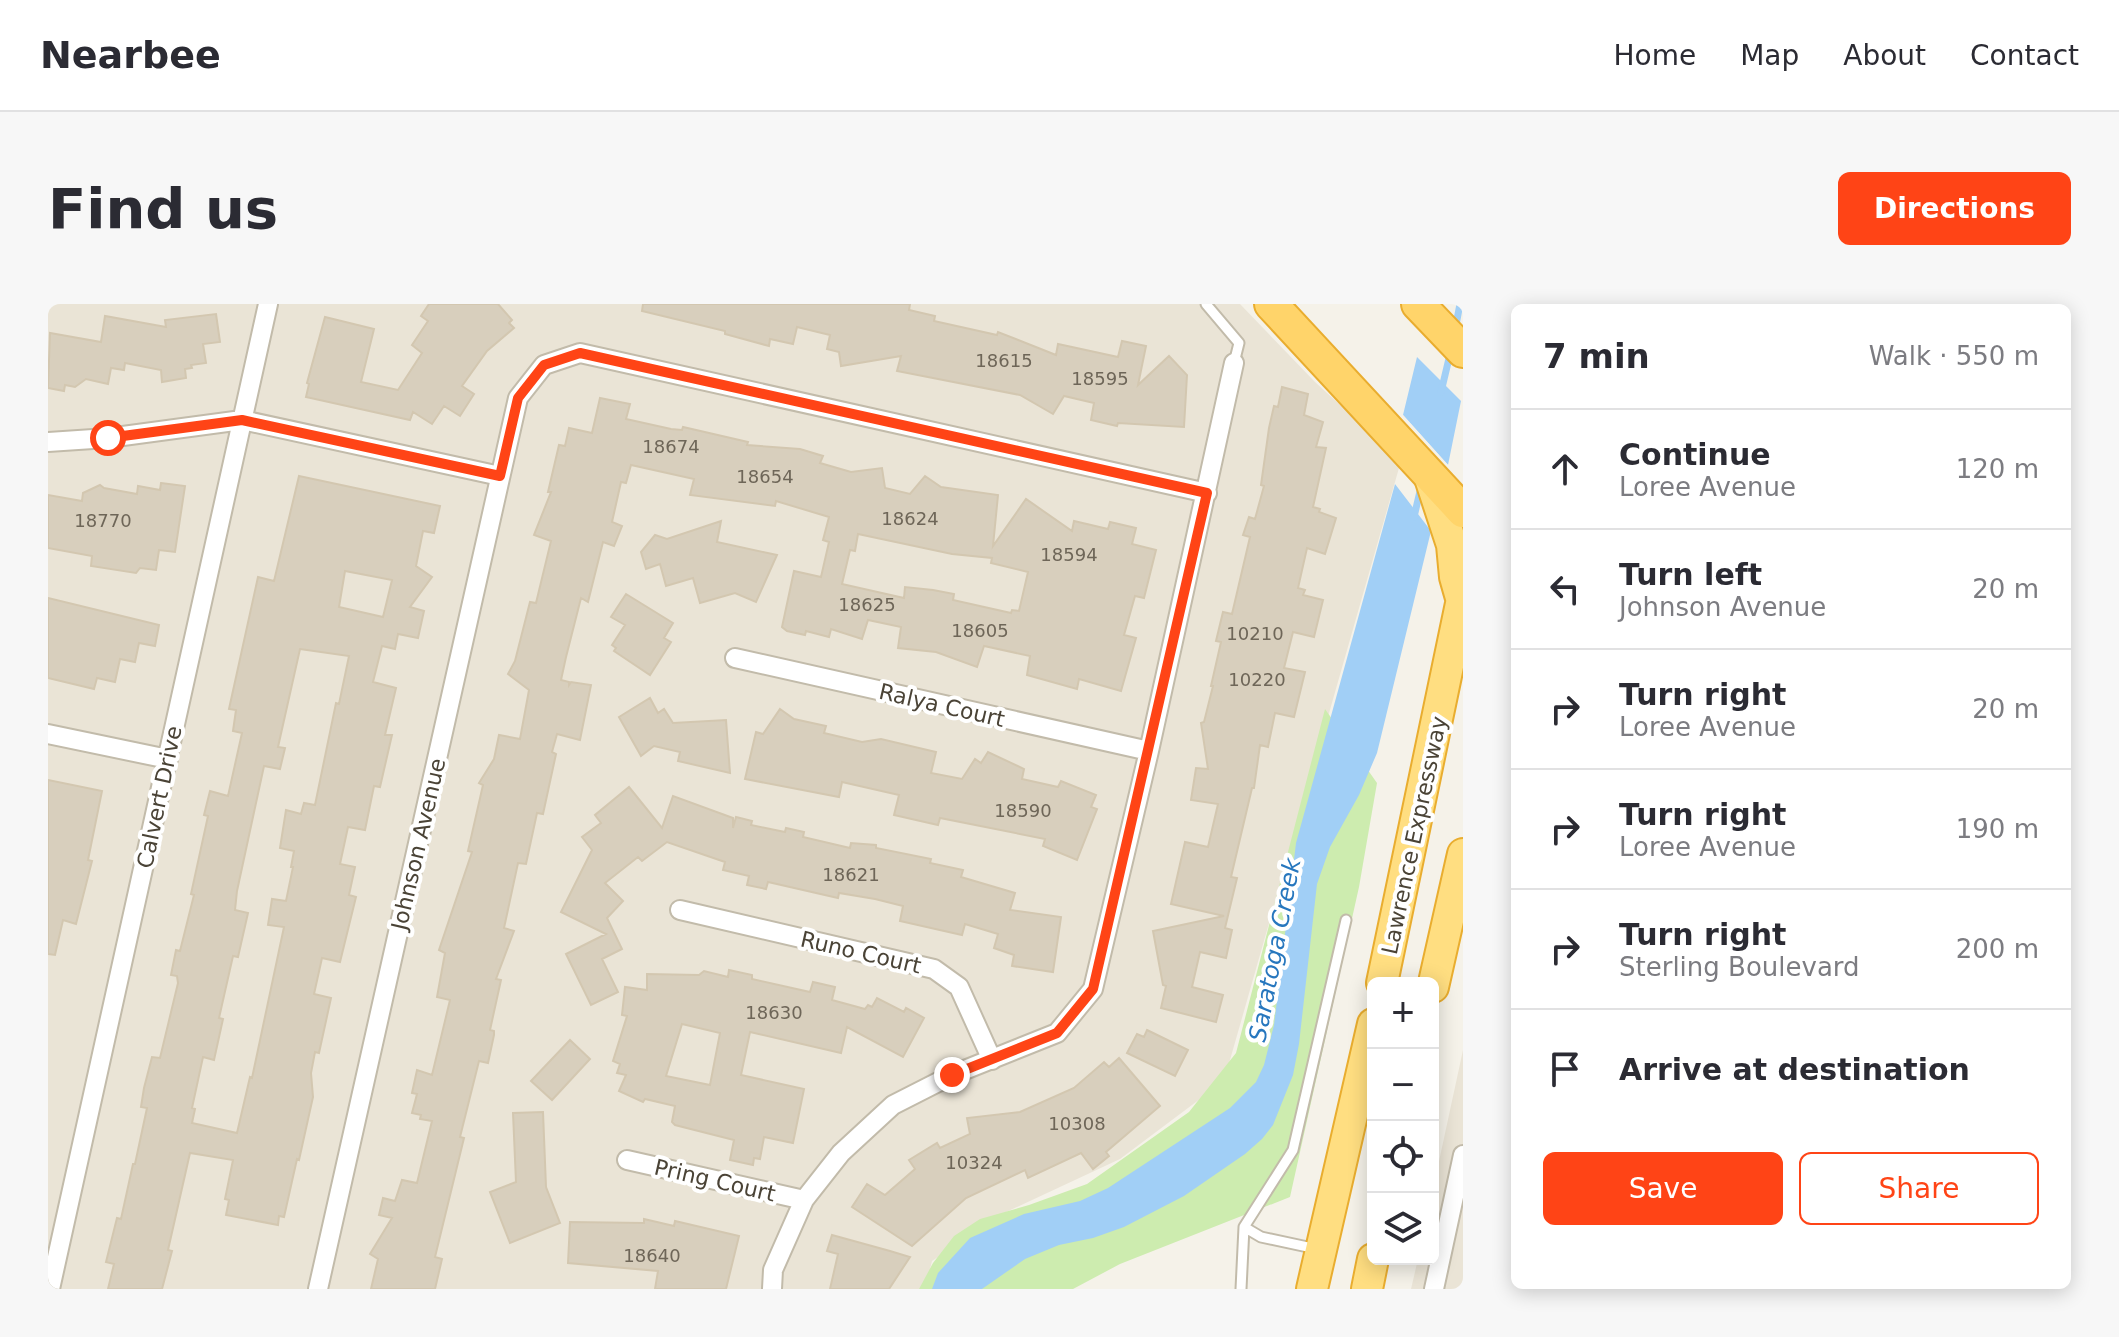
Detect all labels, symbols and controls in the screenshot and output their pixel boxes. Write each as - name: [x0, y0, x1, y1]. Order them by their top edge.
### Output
- text: Nearbee: [40, 33, 221, 77]
- text: Home: [1613, 39, 1696, 72]
- text: Map: [1740, 39, 1799, 72]
- text: About: [1843, 39, 1926, 72]
- text: Contact: [1970, 39, 2079, 72]
- button: Directions: [1838, 172, 2071, 245]
- text: Find us: [48, 176, 278, 241]
- text: 7 min: [1543, 336, 1650, 376]
- text: Walk · 550 m: [1869, 341, 2039, 371]
- house number: 18615: [975, 350, 1033, 371]
- house number: 18595: [1071, 368, 1129, 389]
- route start: [90, 420, 126, 456]
- house number: 18674: [642, 436, 700, 457]
- text: Continue: [1619, 437, 1771, 472]
- icon: ahead: [1543, 447, 1587, 491]
- text: 120 m: [1956, 454, 2039, 484]
- house number: 18654: [736, 466, 794, 487]
- text: Loree Avenue: [1619, 472, 1796, 502]
- house number: 18624: [881, 508, 939, 529]
- house number: 18770: [74, 510, 132, 531]
- house number: 18594: [1040, 544, 1098, 565]
- text: Turn left: [1619, 557, 1762, 592]
- icon: left: [1543, 567, 1587, 611]
- text: 20 m: [1972, 574, 2039, 604]
- text: Johnson Avenue: [1619, 592, 1826, 622]
- house number: 18625: [838, 594, 896, 615]
- house number: 18605: [951, 620, 1009, 641]
- house number: 10210: [1226, 623, 1284, 644]
- house number: 10220: [1228, 669, 1286, 690]
- text: Turn right: [1619, 677, 1786, 712]
- street label: Ralya Court: [877, 679, 1008, 732]
- icon: right: [1543, 687, 1587, 731]
- text: 20 m: [1972, 694, 2039, 724]
- text: Loree Avenue: [1619, 712, 1796, 742]
- street label: Lawrence Expressway: [1377, 714, 1452, 956]
- street label: Calvert Drive: [132, 724, 187, 871]
- street label: Johnson Avenue: [386, 756, 450, 934]
- text: Turn right: [1619, 797, 1786, 832]
- house number: 18590: [994, 800, 1052, 821]
- icon: right: [1543, 807, 1587, 851]
- text: 190 m: [1956, 814, 2039, 844]
- text: Loree Avenue: [1619, 832, 1796, 862]
- water label: Saratoga Creek: [1243, 855, 1307, 1044]
- house number: 18621: [822, 864, 880, 885]
- text: Turn right: [1619, 917, 1786, 952]
- street label: Runo Court: [798, 926, 924, 979]
- icon: right: [1543, 927, 1587, 971]
- text: 200 m: [1956, 934, 2039, 964]
- text: Sterling Boulevard: [1619, 952, 1860, 982]
- map controls: [1367, 977, 1439, 1265]
- button: +: [1367, 977, 1439, 1049]
- house number: 18630: [745, 1002, 803, 1023]
- icon: arrive: [1543, 1047, 1587, 1091]
- button: −: [1367, 1049, 1439, 1121]
- text: Arrive at destination: [1619, 1052, 1970, 1087]
- route end: [934, 1057, 970, 1093]
- house number: 10308: [1048, 1113, 1106, 1134]
- button: locate: [1367, 1121, 1439, 1193]
- house number: 10324: [945, 1152, 1003, 1173]
- button: Save: [1543, 1152, 1783, 1225]
- button: Share: [1799, 1152, 2039, 1225]
- street label: Pring Court: [652, 1154, 778, 1207]
- button: layers: [1367, 1193, 1439, 1265]
- house number: 18640: [623, 1245, 681, 1266]

